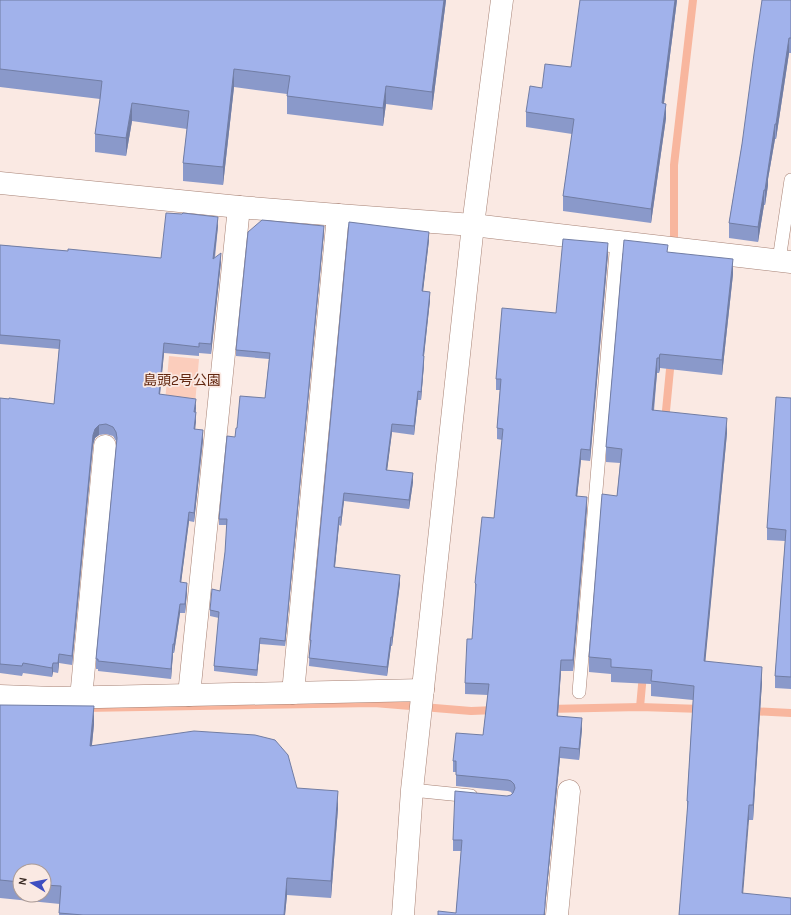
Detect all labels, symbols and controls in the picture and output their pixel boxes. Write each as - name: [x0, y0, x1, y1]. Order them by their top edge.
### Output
- park label: 島頭2号公園: [143, 372, 221, 389]
- north arrow: [12, 863, 52, 903]
- text: N: [16, 876, 30, 886]

